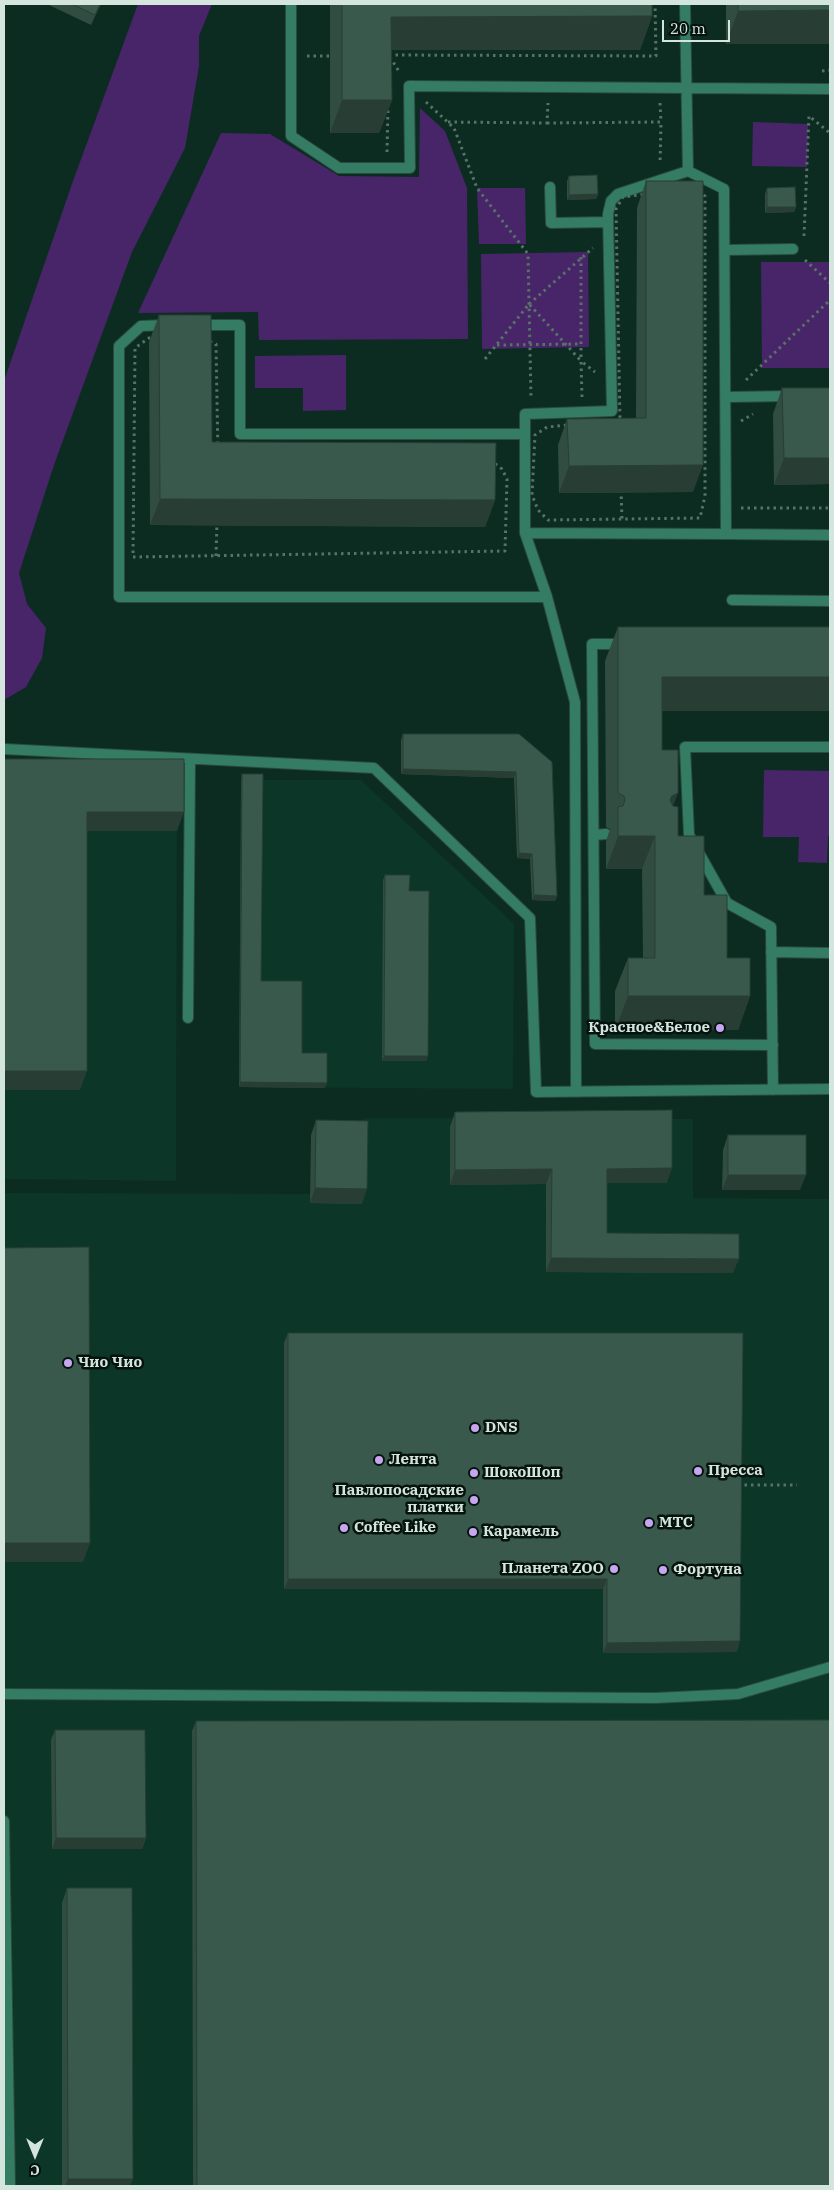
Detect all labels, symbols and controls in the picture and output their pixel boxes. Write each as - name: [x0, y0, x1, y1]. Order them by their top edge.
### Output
- scale bar: [664, 10, 732, 42]
- text: 20 m: [670, 19, 706, 38]
- place label: Красное&Белое: [588, 1019, 710, 1037]
- marker: Красное&Белое: [714, 1022, 726, 1034]
- place label: Чио Чио: [78, 1354, 142, 1372]
- marker: Чио Чио: [62, 1357, 74, 1369]
- place label: DNS: [485, 1419, 518, 1437]
- marker: DNS: [469, 1422, 481, 1434]
- place label: Лента: [389, 1451, 437, 1469]
- marker: Лента: [373, 1454, 385, 1466]
- place label: Пресса: [708, 1462, 763, 1480]
- place label: ШокоШоп: [484, 1464, 561, 1482]
- marker: Пресса: [692, 1465, 704, 1477]
- marker: ШокоШоп: [468, 1467, 480, 1479]
- place label: Павлопосадские платки: [335, 1482, 464, 1517]
- marker: Павлопосадские платки: [468, 1494, 480, 1506]
- place label: МТС: [659, 1514, 693, 1532]
- marker: МТС: [643, 1517, 655, 1529]
- place label: Coffee Like: [354, 1519, 436, 1537]
- marker: Coffee Like: [338, 1522, 350, 1534]
- place label: Карамель: [483, 1523, 559, 1541]
- marker: Карамель: [467, 1526, 479, 1538]
- place label: Планета ZOO: [501, 1560, 604, 1578]
- place label: Фортуна: [673, 1561, 742, 1579]
- marker: Планета ZOO: [608, 1563, 620, 1575]
- marker: Фортуна: [657, 1564, 669, 1576]
- north arrow: [10, 2130, 60, 2180]
- text: С: [30, 2161, 40, 2179]

